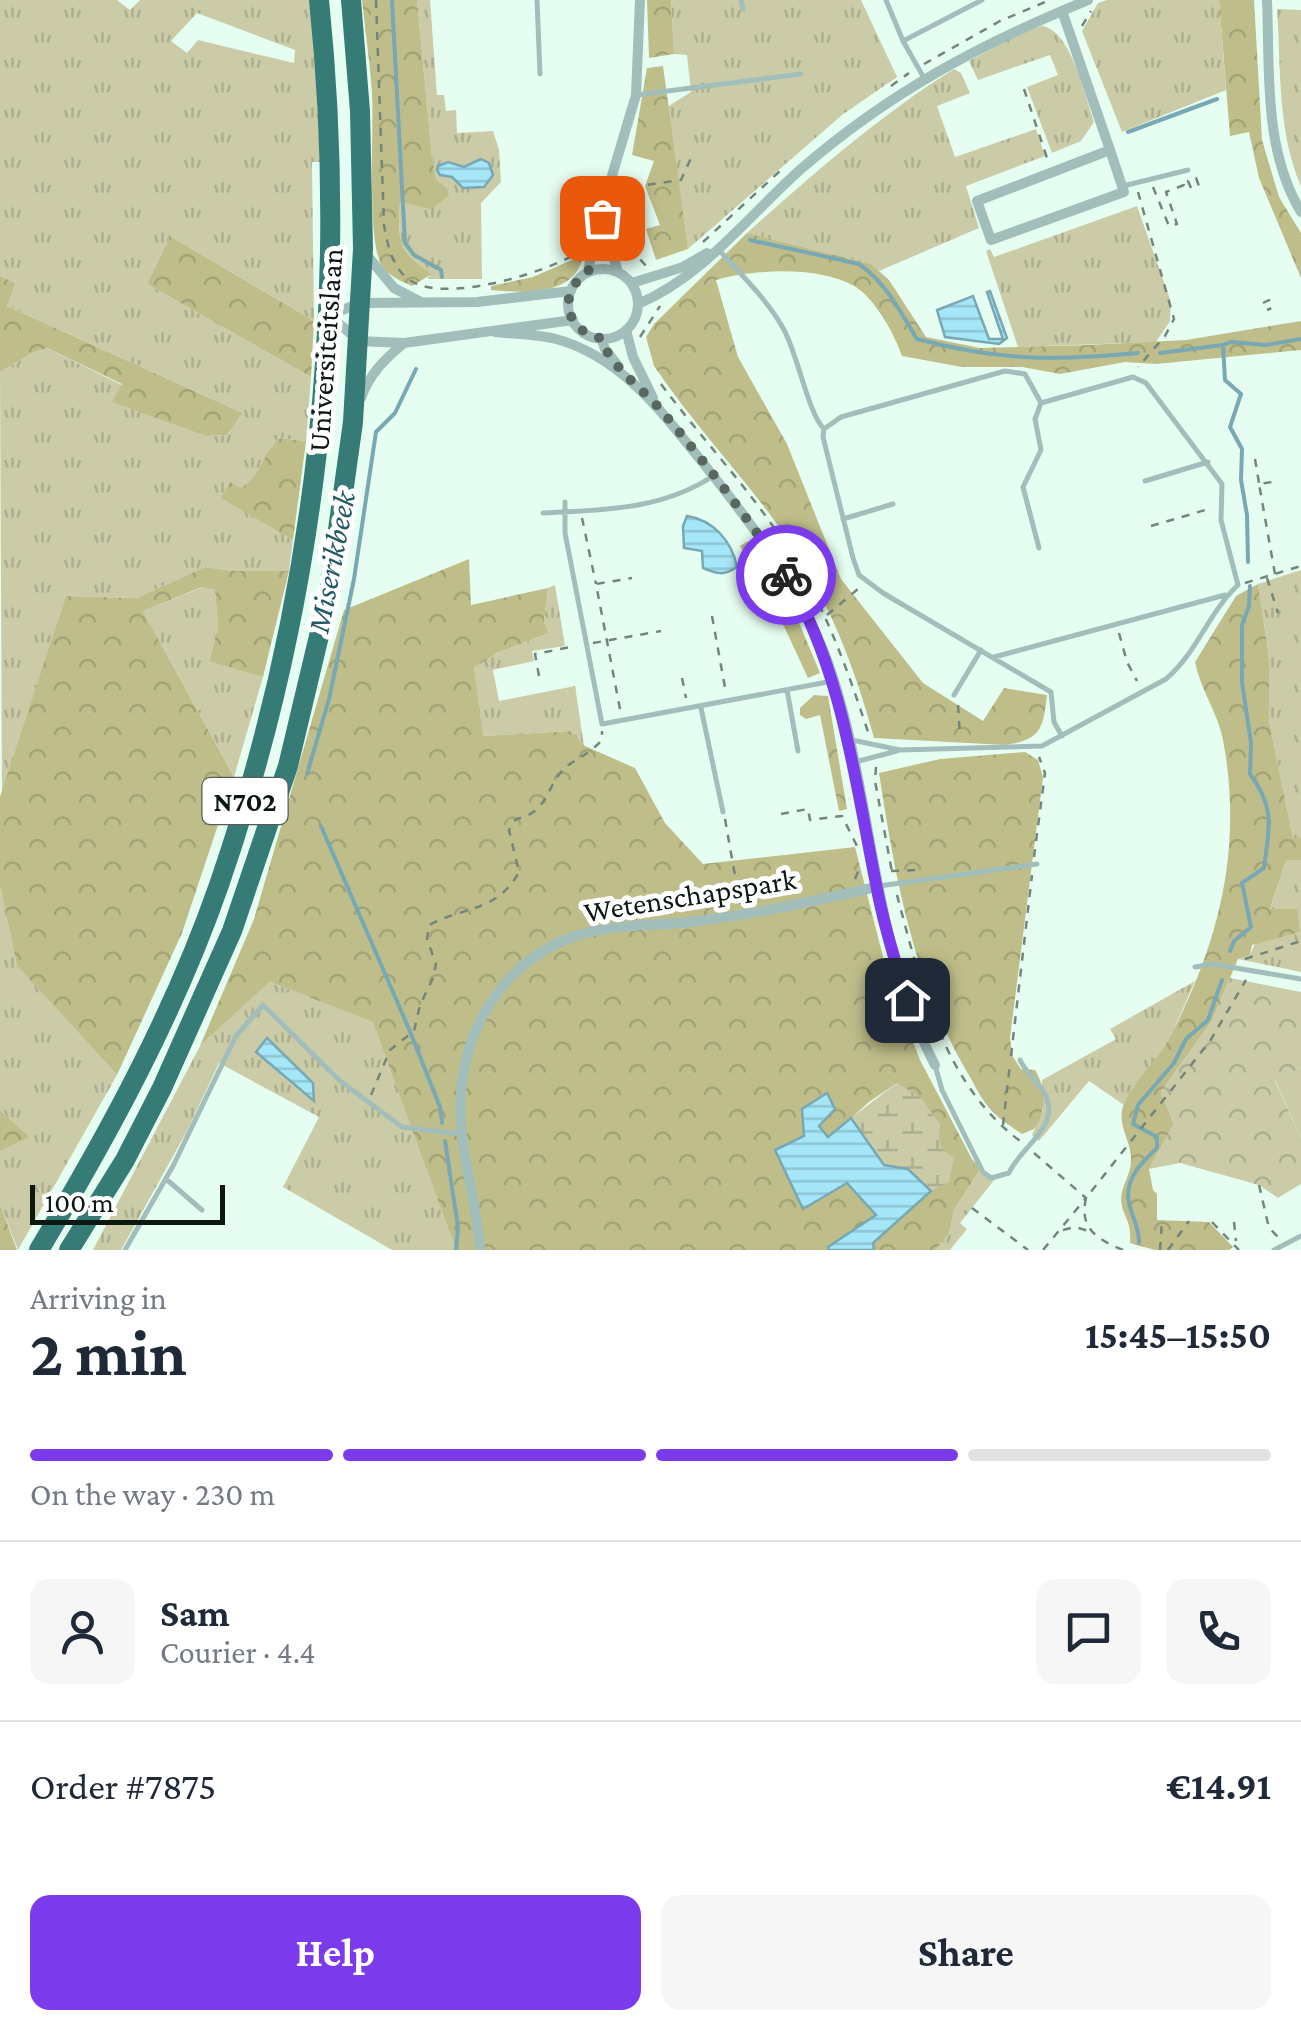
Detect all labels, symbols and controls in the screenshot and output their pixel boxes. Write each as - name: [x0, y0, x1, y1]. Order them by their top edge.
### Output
- pin: [560, 176, 645, 261]
- icon: bag: [575, 191, 630, 246]
- street label: Universiteitslaan: [301, 247, 349, 453]
- water label: Miserikbeek: [299, 486, 363, 637]
- courier: [736, 525, 836, 625]
- icon: bike: [759, 548, 814, 603]
- road number: N702: [202, 778, 288, 824]
- street label: Wetenschapspark: [581, 862, 799, 929]
- pin: [865, 958, 950, 1043]
- icon: home: [880, 973, 935, 1028]
- scale bar: [30, 1180, 225, 1224]
- text: 100 m: [45, 1187, 114, 1218]
- text: Arriving in: [30, 1280, 167, 1316]
- text: 15:45–15:50: [1085, 1314, 1271, 1356]
- text: 2 min: [30, 1317, 187, 1389]
- text: On the way · 230 m: [30, 1476, 275, 1512]
- button: person: [30, 1579, 135, 1684]
- button: chat: [1036, 1579, 1141, 1684]
- button: phone: [1166, 1579, 1271, 1684]
- text: Sam: [160, 1592, 230, 1634]
- text: Courier · 4.4: [160, 1634, 316, 1670]
- text: Order #7875: [30, 1765, 216, 1807]
- text: €14.91: [1166, 1765, 1271, 1807]
- button: Help: [30, 1895, 641, 2010]
- button: Share: [661, 1895, 1271, 2010]

